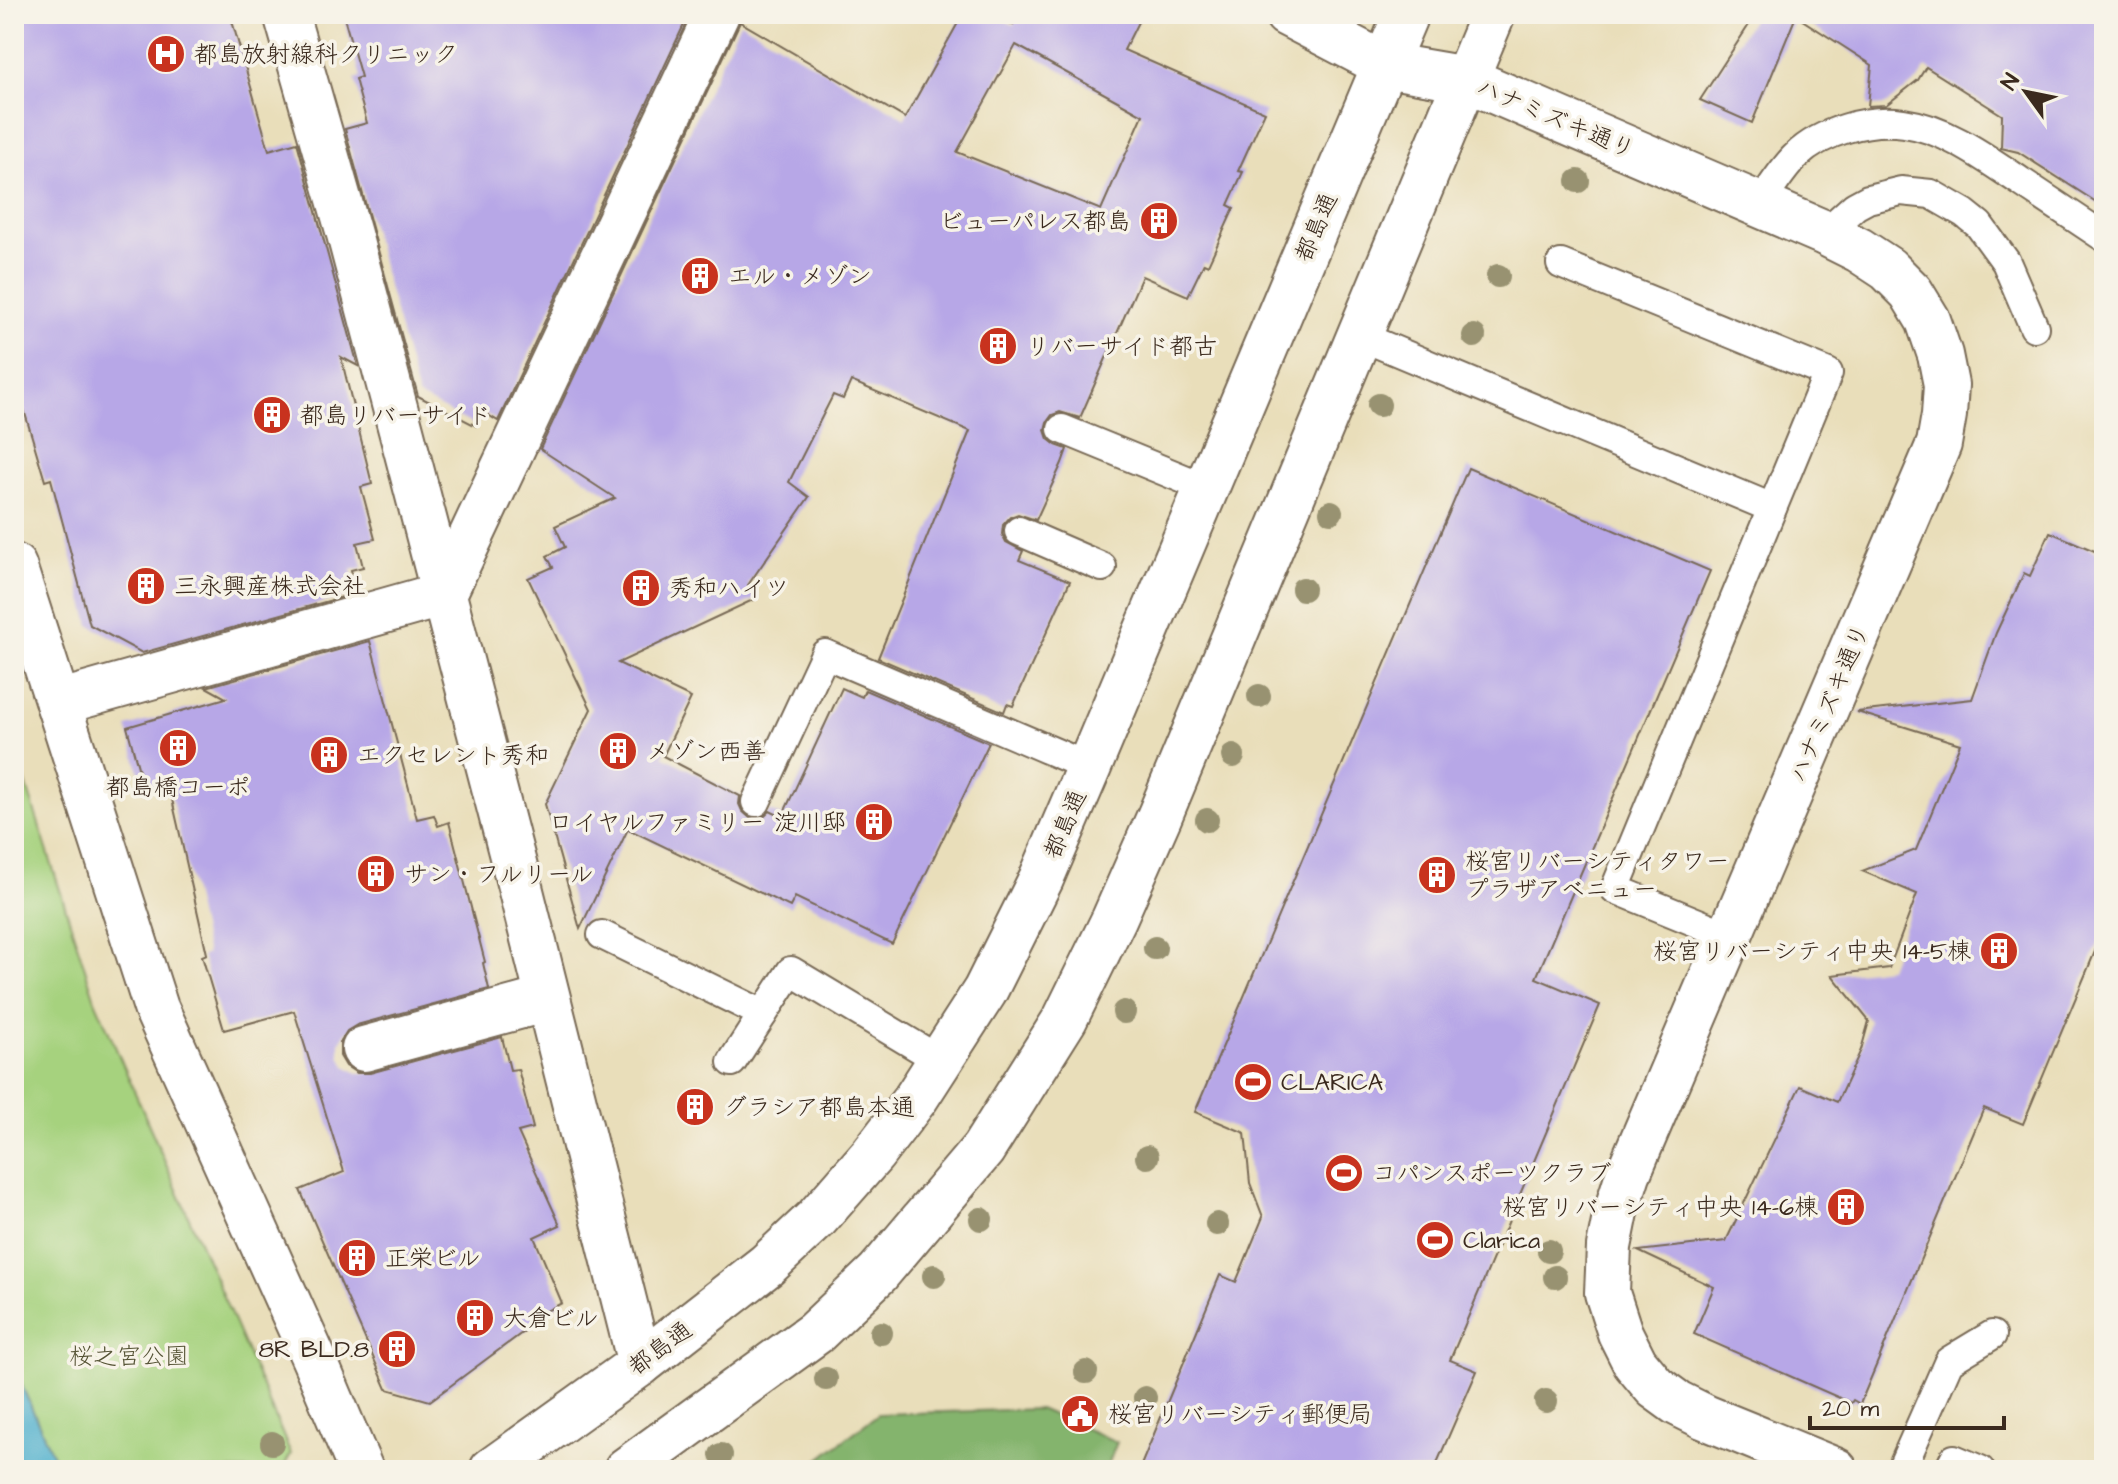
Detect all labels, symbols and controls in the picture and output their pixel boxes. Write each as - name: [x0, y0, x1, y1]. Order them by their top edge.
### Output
- hospital icon: 都島放射線科クリニック: [145, 33, 187, 75]
- place label: 都島放射線科クリニック: [194, 38, 458, 72]
- north arrow: [1986, 52, 2066, 132]
- text: N: [1994, 68, 2027, 96]
- street label: ハナミズキ通り: [1471, 70, 1640, 168]
- street label: 都島通: [1287, 188, 1347, 267]
- building icon: ビューパレス都島: [1138, 200, 1180, 242]
- place label: ビューパレス都島: [939, 205, 1131, 239]
- building icon: エル・メゾン: [679, 255, 721, 297]
- place label: エル・メゾン: [728, 260, 872, 294]
- building icon: リバーサイド都古: [977, 325, 1019, 367]
- place label: リバーサイド都古: [1026, 330, 1218, 364]
- building icon: 都島リバーサイド: [251, 394, 293, 436]
- place label: 都島リバーサイド: [300, 399, 492, 433]
- building icon: 三永興産株式会社: [125, 565, 167, 607]
- building icon: 秀和ハイツ: [620, 567, 662, 609]
- place label: 三永興産株式会社: [174, 570, 366, 604]
- place label: 秀和ハイツ: [669, 572, 789, 606]
- street label: ハナミズキ通り: [1781, 619, 1879, 788]
- building icon: 都島橋コーポ: [157, 727, 199, 769]
- building icon: メゾン西善: [597, 730, 639, 772]
- building icon: エクセレント秀和: [308, 734, 350, 776]
- place label: メゾン西善: [646, 735, 766, 769]
- place label: エクセレント秀和: [357, 739, 549, 773]
- place label: 都島橋コーポ: [106, 771, 250, 805]
- street label: 都島通: [1036, 785, 1096, 864]
- building icon: ロイヤルファミリー 淀川邸: [853, 801, 895, 843]
- place label: ロイヤルファミリー 淀川邸: [549, 806, 846, 840]
- place label: 桜宮リバーシティタワー プラザアベニュー: [1465, 845, 1729, 907]
- building icon: サン・フルリール: [355, 853, 397, 895]
- building icon: 桜宮リバーシティタワー プラザアベニュー: [1416, 854, 1458, 896]
- place label: サン・フルリール: [404, 858, 594, 892]
- building icon: 桜宮リバーシティ中央 14-5棟: [1978, 930, 2020, 972]
- place label: 桜宮リバーシティ中央 14-5棟: [1653, 935, 1971, 969]
- sports icon: CLARICA: [1232, 1061, 1274, 1103]
- place label: CLARICA: [1281, 1066, 1383, 1100]
- building icon: グラシア都島本通: [674, 1086, 716, 1128]
- place label: グラシア都島本通: [723, 1091, 915, 1125]
- sports icon: コパンスポーツクラブ: [1323, 1152, 1365, 1194]
- place label: コパンスポーツクラブ: [1372, 1157, 1612, 1191]
- building icon: 桜宮リバーシティ中央 14-6棟: [1825, 1186, 1867, 1228]
- place label: 桜宮リバーシティ中央 14-6棟: [1502, 1191, 1818, 1225]
- sports icon: Clarica: [1414, 1219, 1456, 1261]
- place label: Clarica: [1463, 1224, 1540, 1258]
- building icon: 正栄ビル: [336, 1237, 378, 1279]
- place label: 正栄ビル: [385, 1242, 481, 1276]
- building icon: 大倉ビル: [454, 1297, 496, 1339]
- place label: 大倉ビル: [503, 1302, 599, 1336]
- street label: 都島通: [622, 1314, 700, 1384]
- building icon: 8R BLD.8: [376, 1328, 418, 1370]
- place label: 8R BLD.8: [259, 1333, 369, 1367]
- park label: 桜之宮公園: [69, 1340, 189, 1374]
- scale bar: [1810, 1380, 2004, 1430]
- text: 20 m: [1822, 1392, 1879, 1426]
- public building icon: 桜宮リバーシティ郵便局: [1059, 1393, 1101, 1435]
- place label: 桜宮リバーシティ郵便局: [1108, 1398, 1372, 1432]

